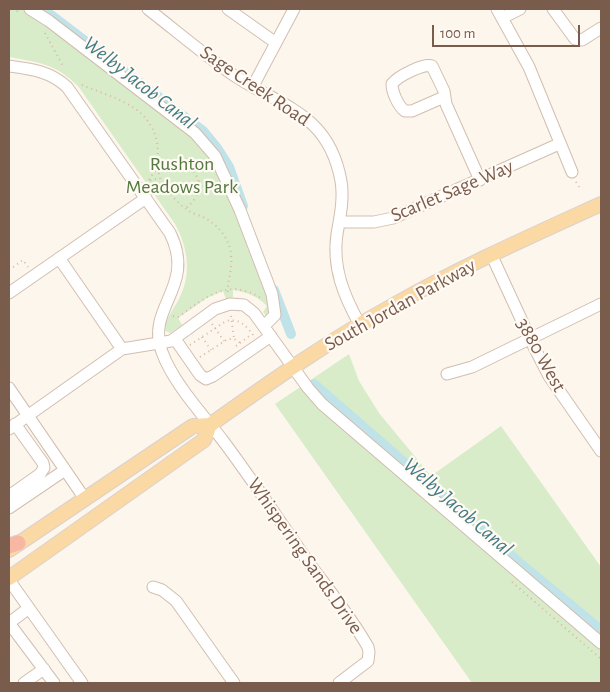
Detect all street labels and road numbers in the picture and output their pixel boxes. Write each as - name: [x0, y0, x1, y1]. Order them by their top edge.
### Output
- street label: Sage Creek Road: [195, 40, 315, 132]
- street label: Scarlet Sage Way: [387, 154, 517, 228]
- street label: South Jordan Parkway: [320, 253, 480, 357]
- street label: 3880 West: [511, 314, 571, 396]
- street label: Whispering Sands Drive: [242, 473, 368, 639]

